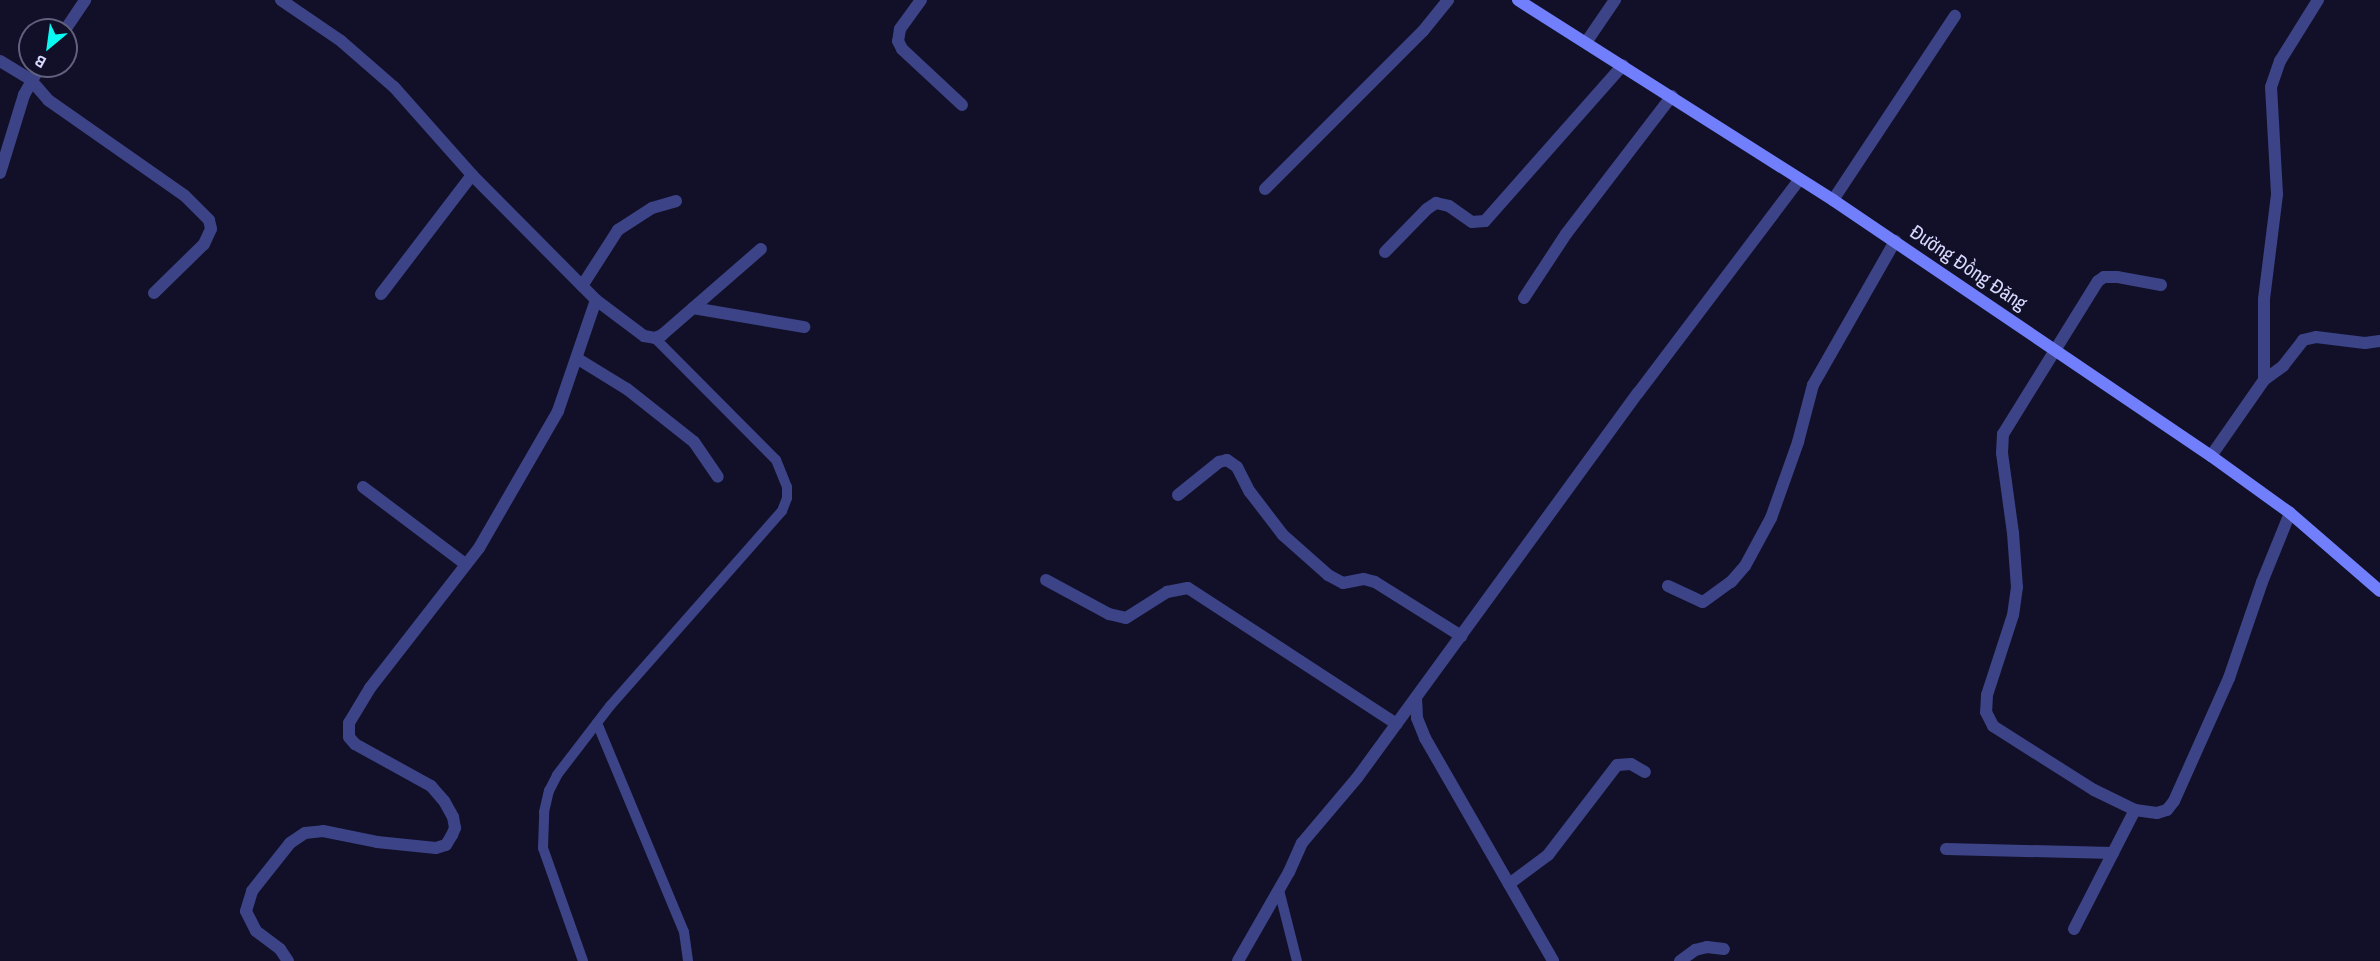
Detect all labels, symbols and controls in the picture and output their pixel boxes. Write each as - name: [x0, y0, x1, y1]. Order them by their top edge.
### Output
- north arrow: [18, 18, 78, 78]
- text: B: [31, 50, 50, 74]
- street label: Đường Đồng Đăng: [1906, 219, 2032, 315]

